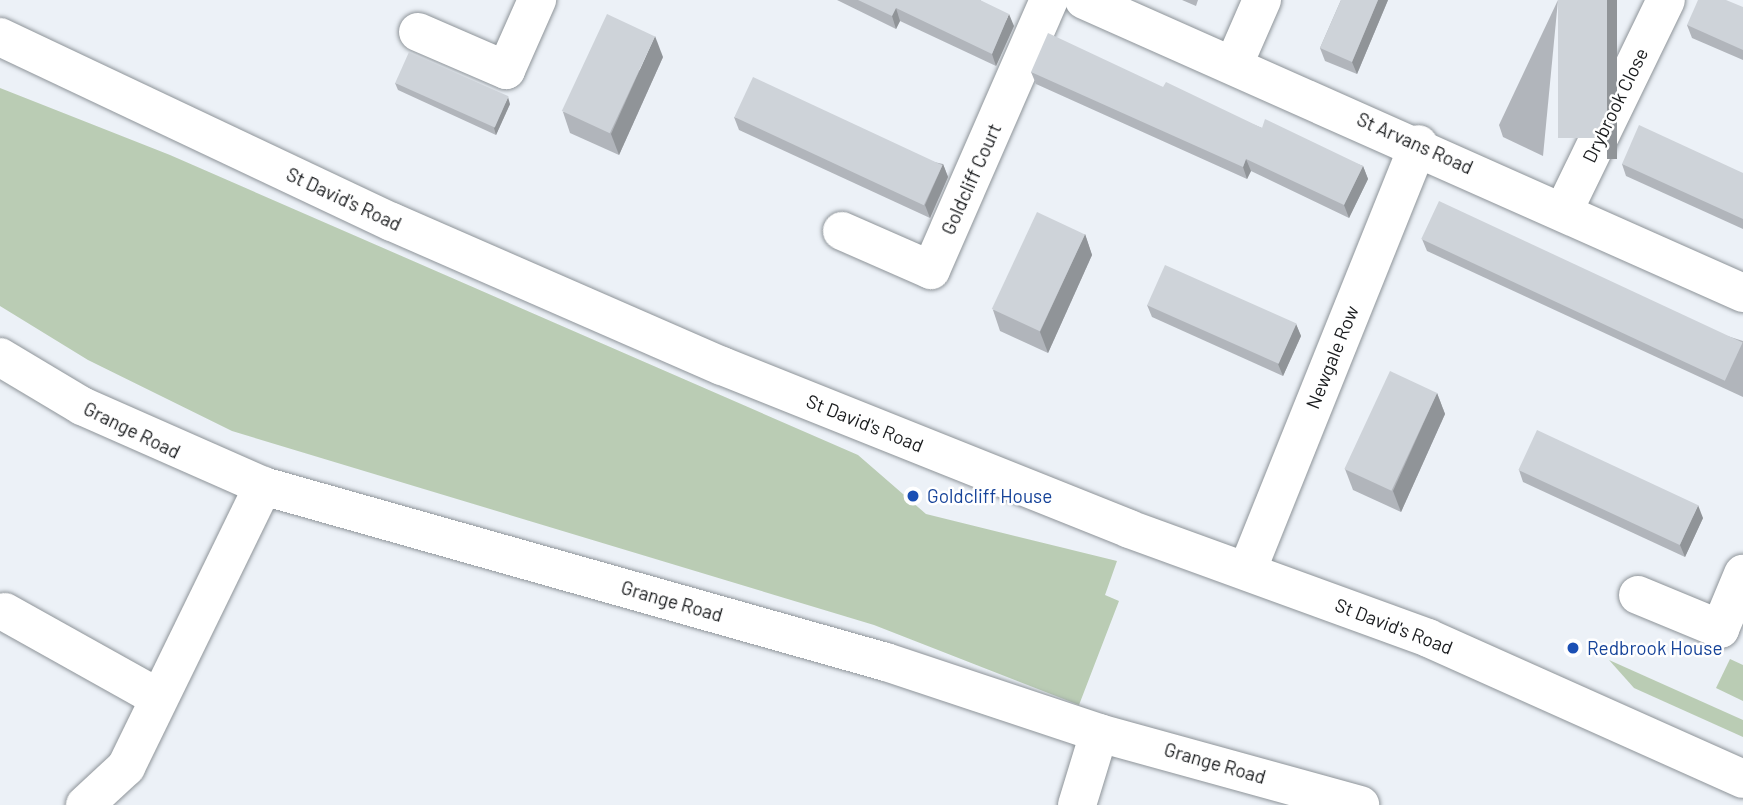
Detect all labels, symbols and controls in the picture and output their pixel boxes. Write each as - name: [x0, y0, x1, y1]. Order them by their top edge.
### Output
- street label: Drybrook Close: [1577, 44, 1653, 166]
- street label: St Arvans Road: [1353, 107, 1477, 179]
- street label: Goldcliff Court: [936, 120, 1006, 238]
- street label: St David's Road: [283, 162, 405, 236]
- street label: Newgale Row: [1301, 302, 1363, 412]
- street label: St David's Road: [803, 389, 927, 457]
- street label: Grange Road: [80, 397, 184, 463]
- place label: Goldcliff House: [927, 485, 1052, 507]
- marker: Goldcliff House: [905, 488, 921, 504]
- street label: Grange Road: [619, 576, 725, 626]
- street label: St David's Road: [1332, 593, 1456, 659]
- place label: Redbrook House: [1587, 637, 1723, 659]
- marker: Redbrook House: [1565, 640, 1581, 656]
- street label: Grange Road: [1162, 738, 1268, 788]

